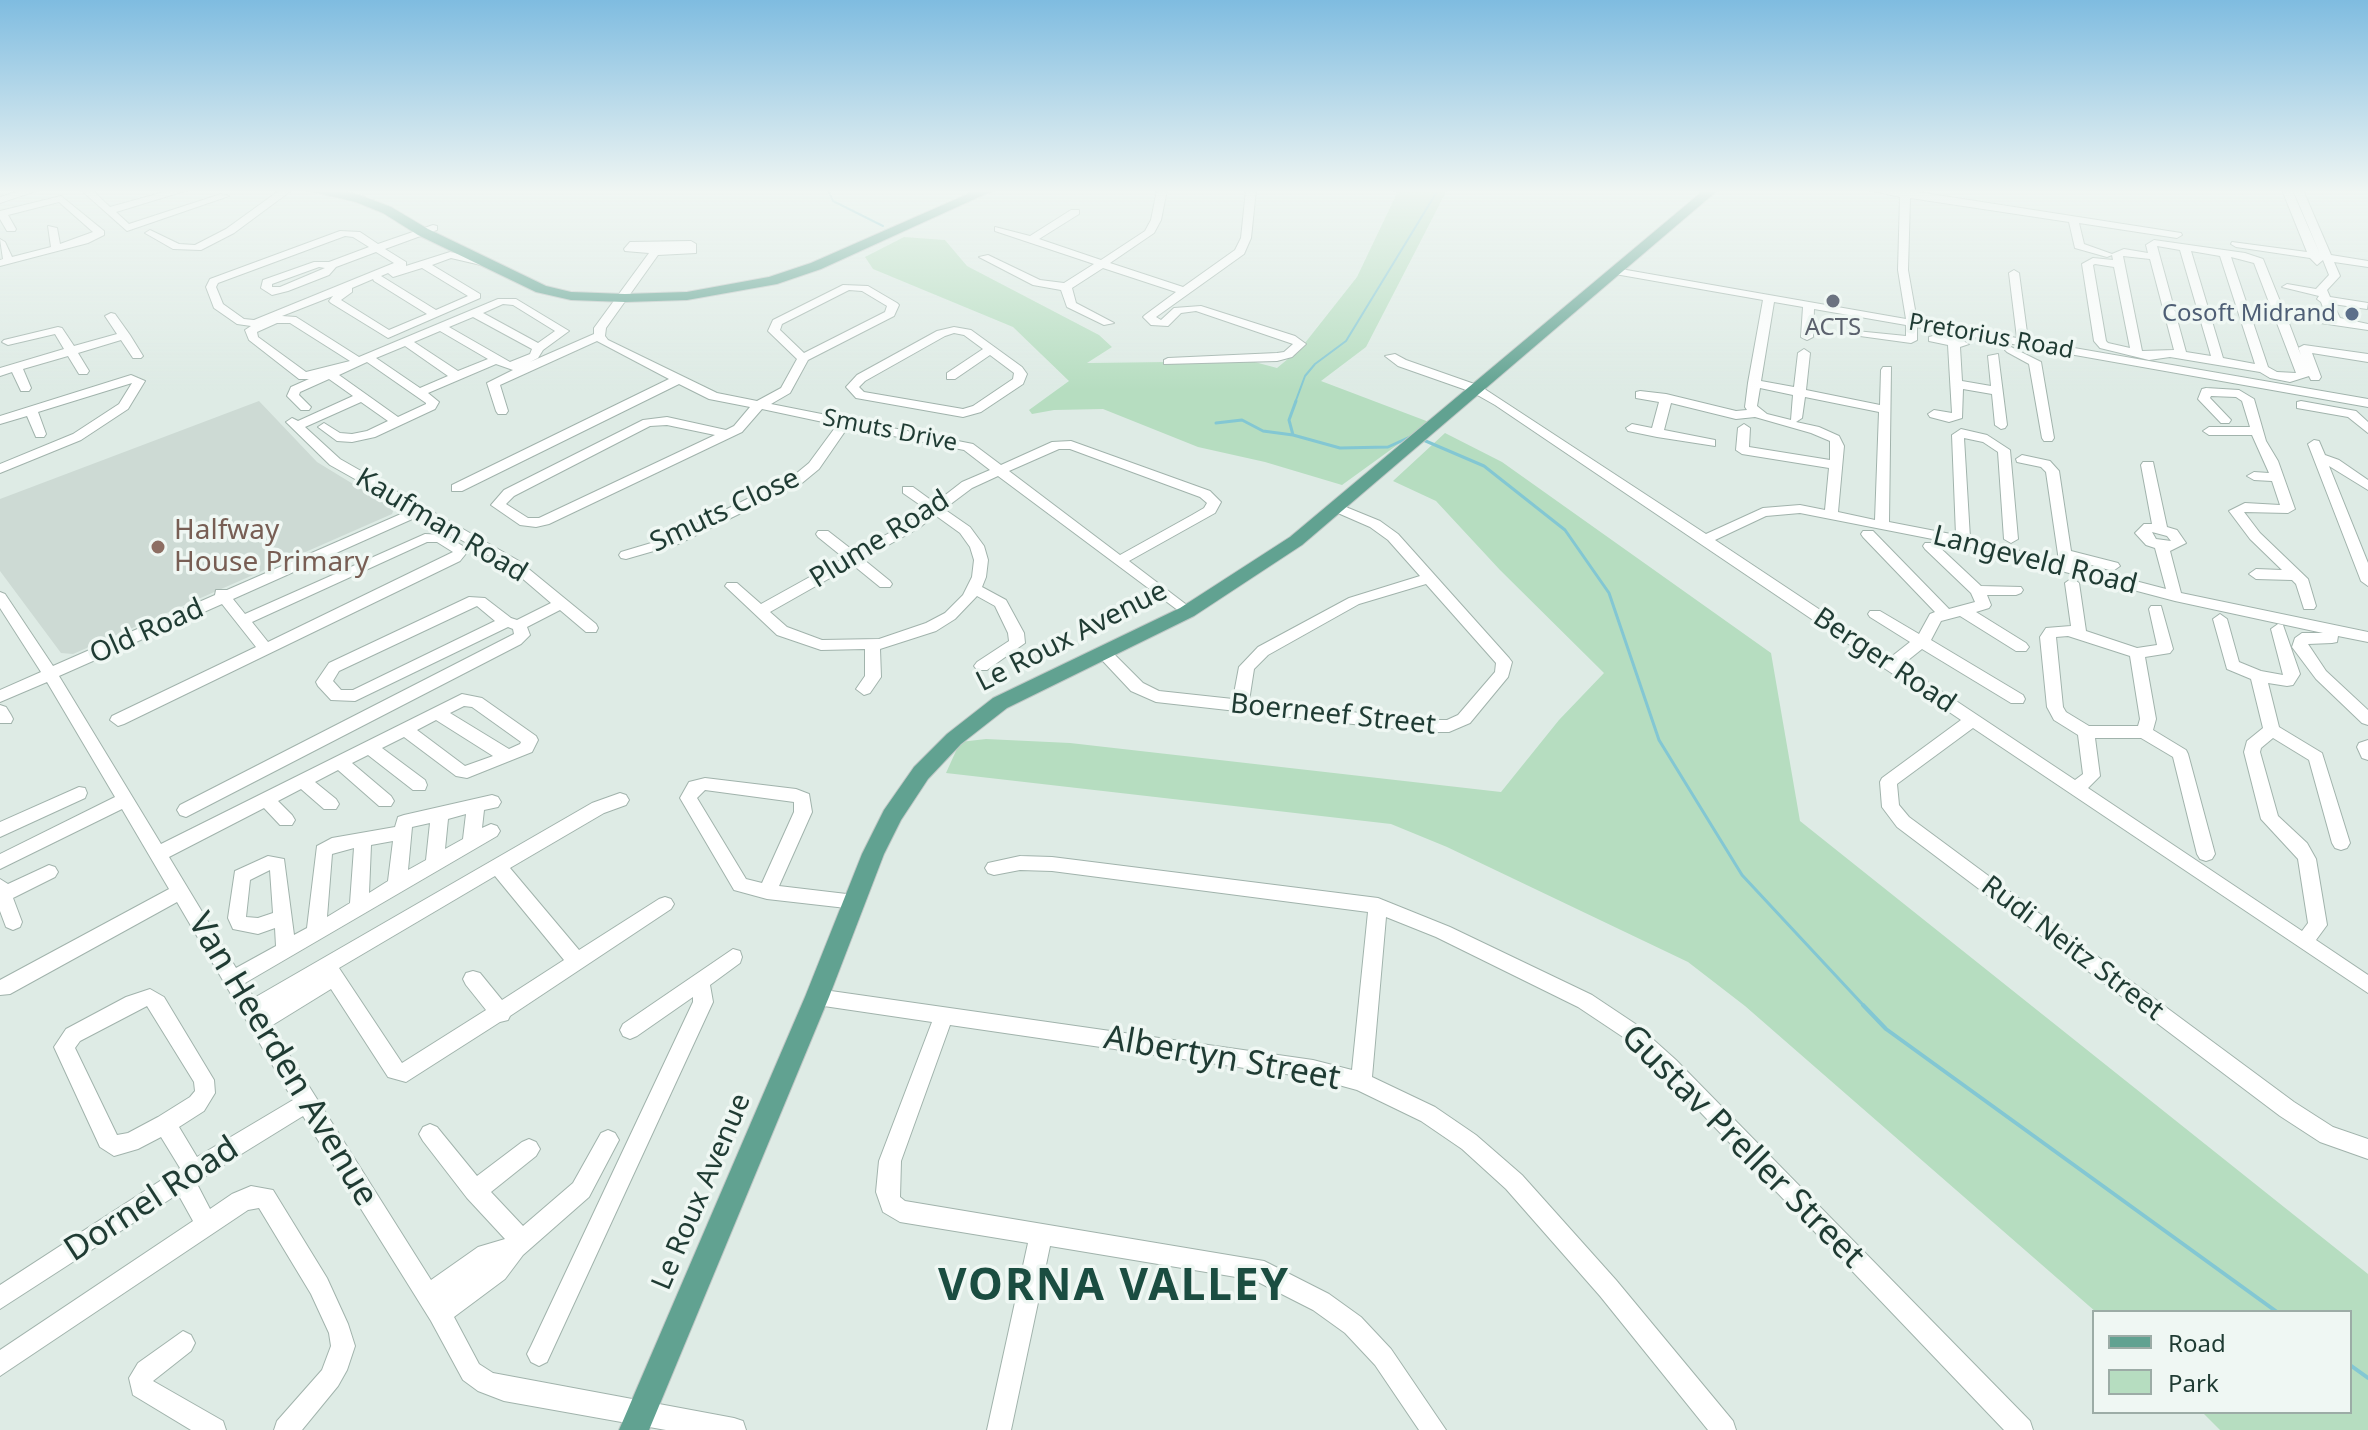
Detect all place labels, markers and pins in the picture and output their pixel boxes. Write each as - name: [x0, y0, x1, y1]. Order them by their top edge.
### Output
- marker: ACTS: [1824, 292, 1842, 310]
- place label: Cosoft Midrand: [2162, 300, 2336, 328]
- marker: Cosoft Midrand: [2343, 305, 2361, 323]
- place label: ACTS: [1805, 314, 1861, 342]
- place label: Halfway House Primary: [174, 514, 369, 580]
- marker: Halfway House Primary: [149, 538, 167, 556]

